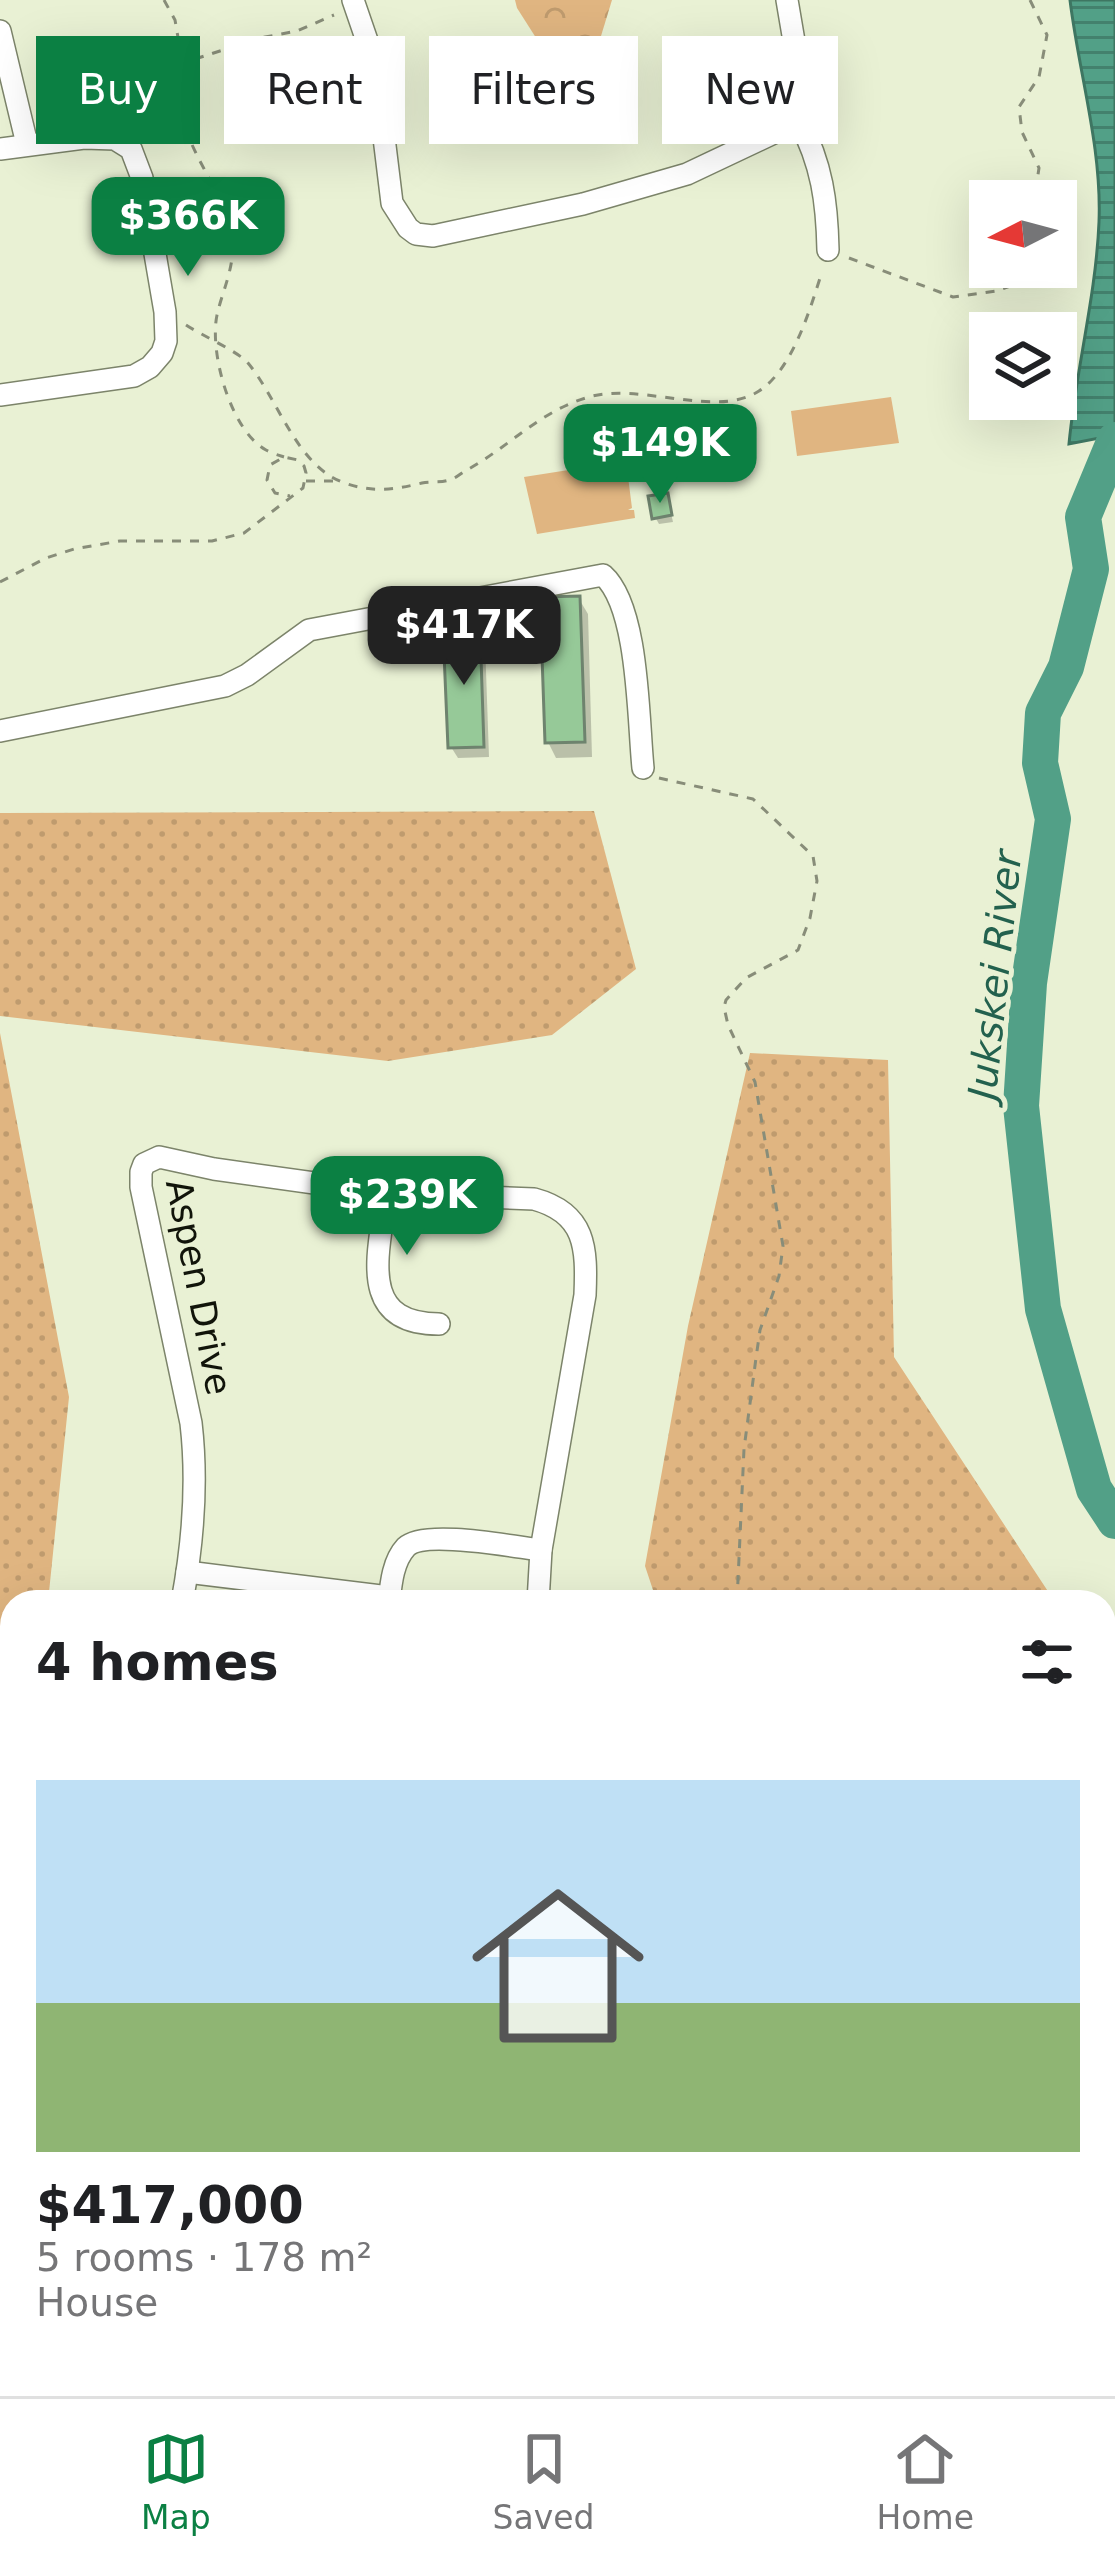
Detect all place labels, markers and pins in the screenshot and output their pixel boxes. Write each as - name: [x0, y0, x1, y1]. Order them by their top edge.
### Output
- pin: $366K: [104, 177, 272, 279]
- pin: $149K: [576, 404, 744, 506]
- pin: $417K: [380, 586, 548, 688]
- pin: $239K: [323, 1156, 491, 1258]

